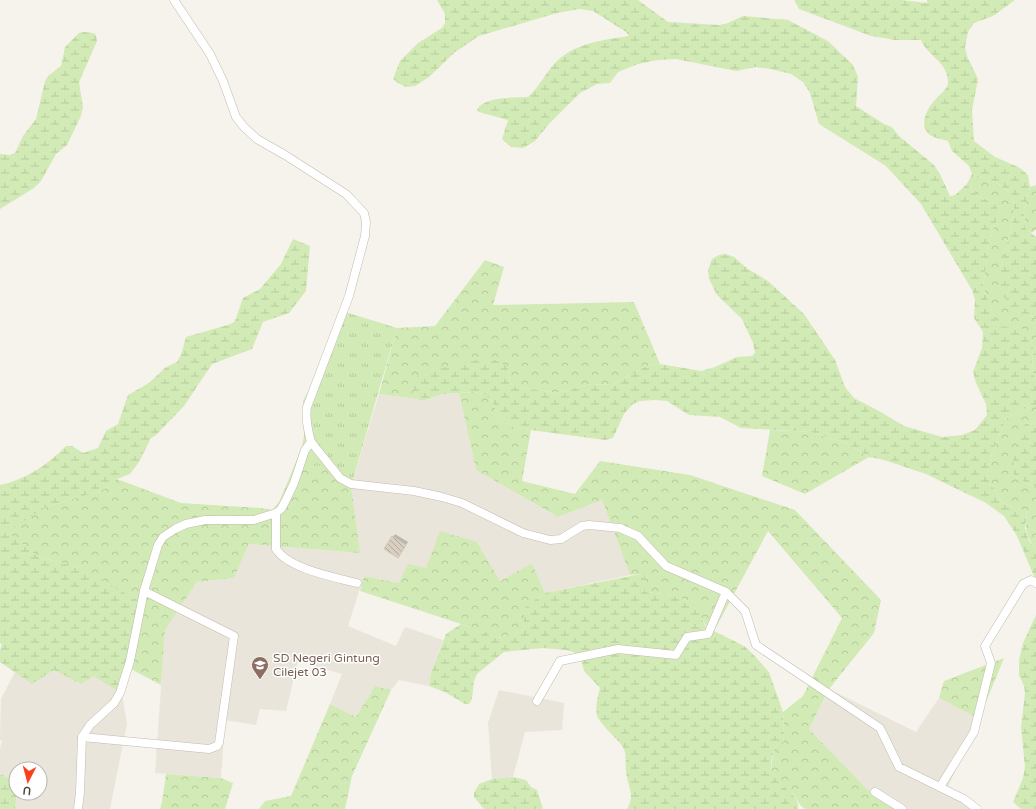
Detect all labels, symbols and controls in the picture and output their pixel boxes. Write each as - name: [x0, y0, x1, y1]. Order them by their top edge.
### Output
- place label: SD Negeri Gintung Cilejet 03: [273, 651, 380, 679]
- school or university icon: SD Negeri Gintung Cilejet 03: [250, 655, 270, 680]
- north arrow: [8, 761, 48, 801]
- text: U: [22, 784, 32, 797]

